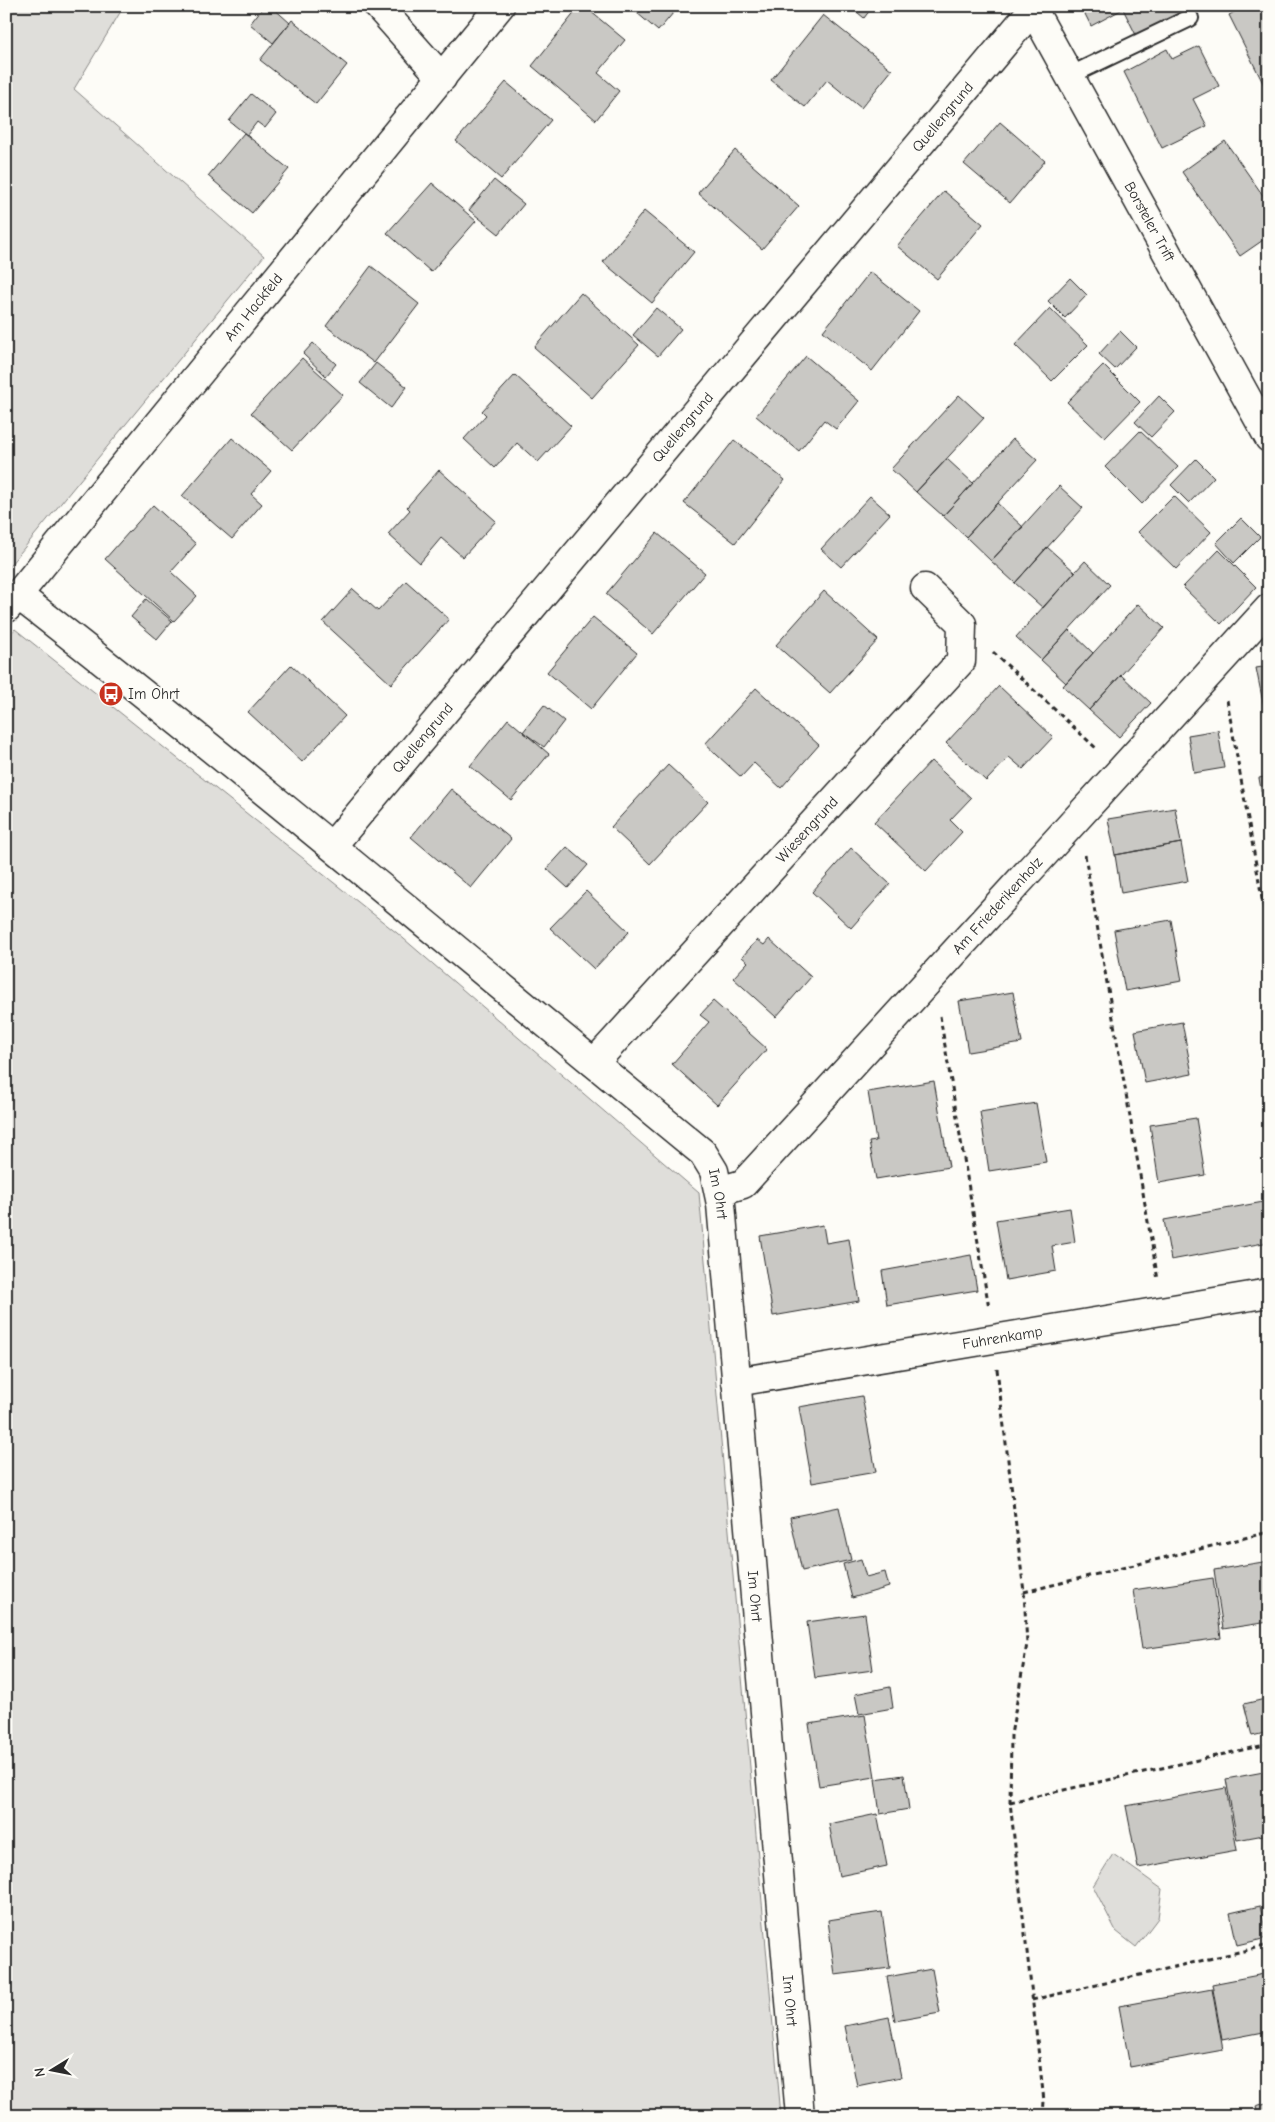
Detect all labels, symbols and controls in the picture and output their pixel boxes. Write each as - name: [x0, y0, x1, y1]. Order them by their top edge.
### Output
- street label: Quellengrund: [908, 78, 977, 156]
- street label: Borsteler Trift: [1121, 178, 1179, 265]
- street label: Am Hackfeld: [221, 270, 286, 344]
- street label: Quellengrund: [648, 389, 717, 466]
- bus stop icon: Im Ohrt: [98, 681, 124, 707]
- place label: Im Ohrt: [128, 685, 180, 703]
- street label: Quellengrund: [388, 699, 457, 777]
- street label: Wiesengrund: [772, 793, 842, 867]
- street label: Am Friederikenholz: [948, 853, 1046, 958]
- street label: Im Ohrt: [705, 1167, 731, 1221]
- street label: Fuhrenkamp: [961, 1322, 1044, 1353]
- street label: Im Ohrt: [744, 1570, 766, 1623]
- street label: Im Ohrt: [779, 1974, 801, 2028]
- north arrow: [28, 2044, 78, 2094]
- text: N: [31, 2066, 49, 2078]

